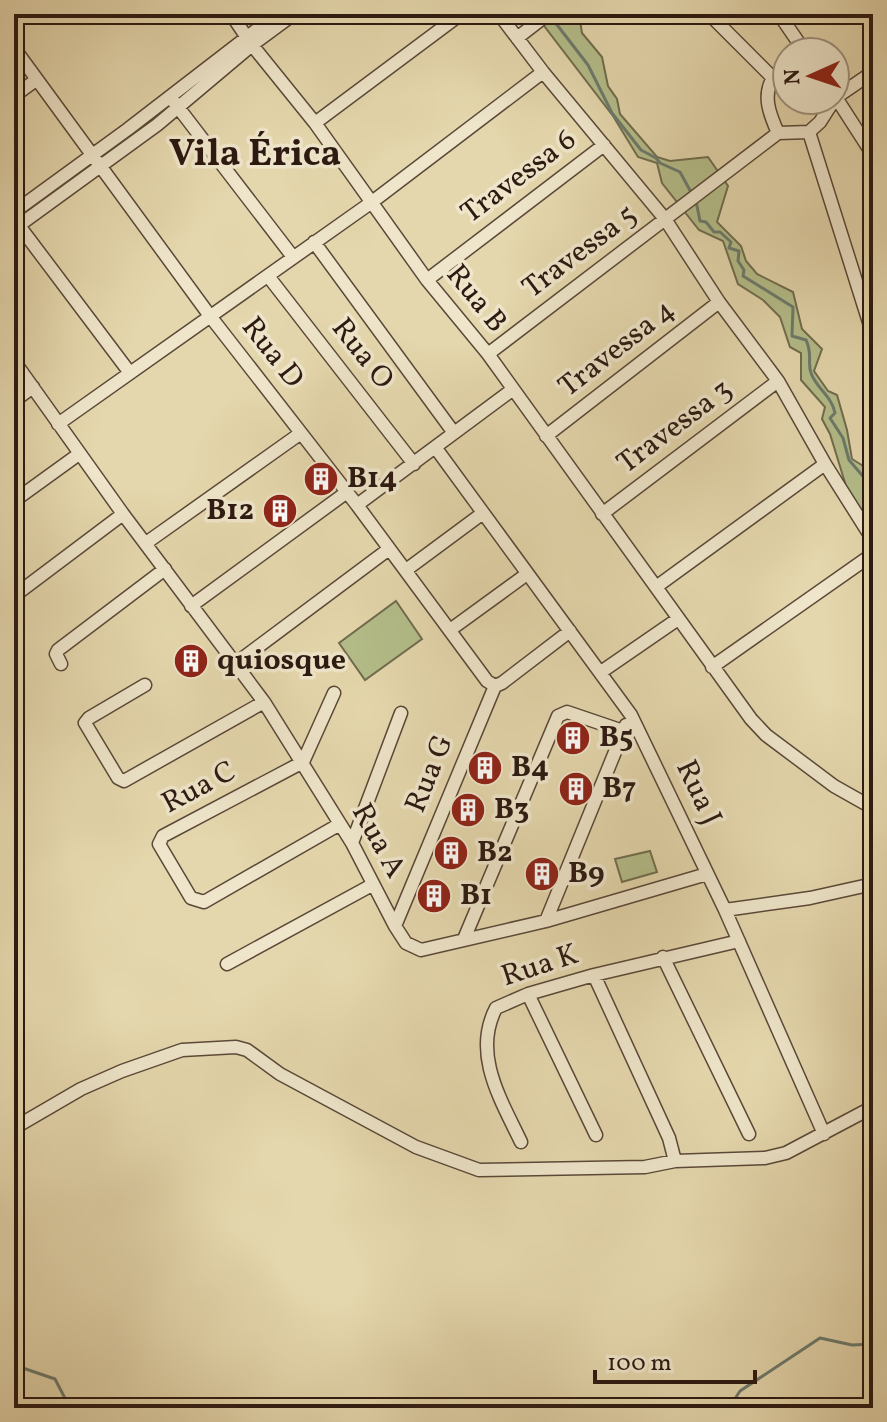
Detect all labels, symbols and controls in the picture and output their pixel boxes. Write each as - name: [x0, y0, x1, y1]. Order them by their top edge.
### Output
- north arrow: [771, 36, 851, 116]
- text: N: [778, 68, 809, 86]
- street label: Travessa 6: [453, 120, 585, 234]
- district label: Vila Érica: [169, 129, 341, 182]
- street label: Travessa 5: [514, 195, 646, 309]
- street label: Rua B: [435, 256, 517, 342]
- street label: Travessa 4: [550, 290, 684, 408]
- street label: Rua D: [231, 308, 313, 398]
- street label: Rua O: [321, 309, 403, 399]
- street label: Travessa 3: [609, 370, 741, 484]
- place label: B14: [347, 458, 397, 500]
- building icon: B14: [302, 460, 340, 498]
- place label: B12: [206, 490, 254, 532]
- building icon: B12: [261, 492, 299, 530]
- place label: quiosque: [217, 640, 346, 682]
- building icon: quiosque: [172, 642, 210, 680]
- place label: B5: [599, 717, 634, 759]
- building icon: B5: [554, 719, 592, 757]
- street label: Rua G: [395, 729, 465, 819]
- place label: B4: [511, 747, 549, 789]
- building icon: B4: [466, 749, 504, 787]
- street label: Rua C: [155, 751, 243, 825]
- street label: Rua J: [665, 753, 731, 833]
- place label: B7: [602, 768, 636, 810]
- building icon: B7: [557, 770, 595, 808]
- place label: B3: [494, 789, 529, 831]
- building icon: B3: [449, 791, 487, 829]
- street label: Rua A: [340, 796, 416, 886]
- place label: B2: [477, 832, 513, 874]
- building icon: B2: [432, 834, 470, 872]
- place label: B9: [568, 853, 605, 895]
- building icon: B9: [523, 855, 561, 893]
- place label: B1: [460, 875, 492, 917]
- building icon: B1: [415, 877, 453, 915]
- street label: Rua K: [496, 934, 584, 998]
- scale bar: [595, 1334, 755, 1384]
- text: 100 m: [607, 1347, 672, 1381]

